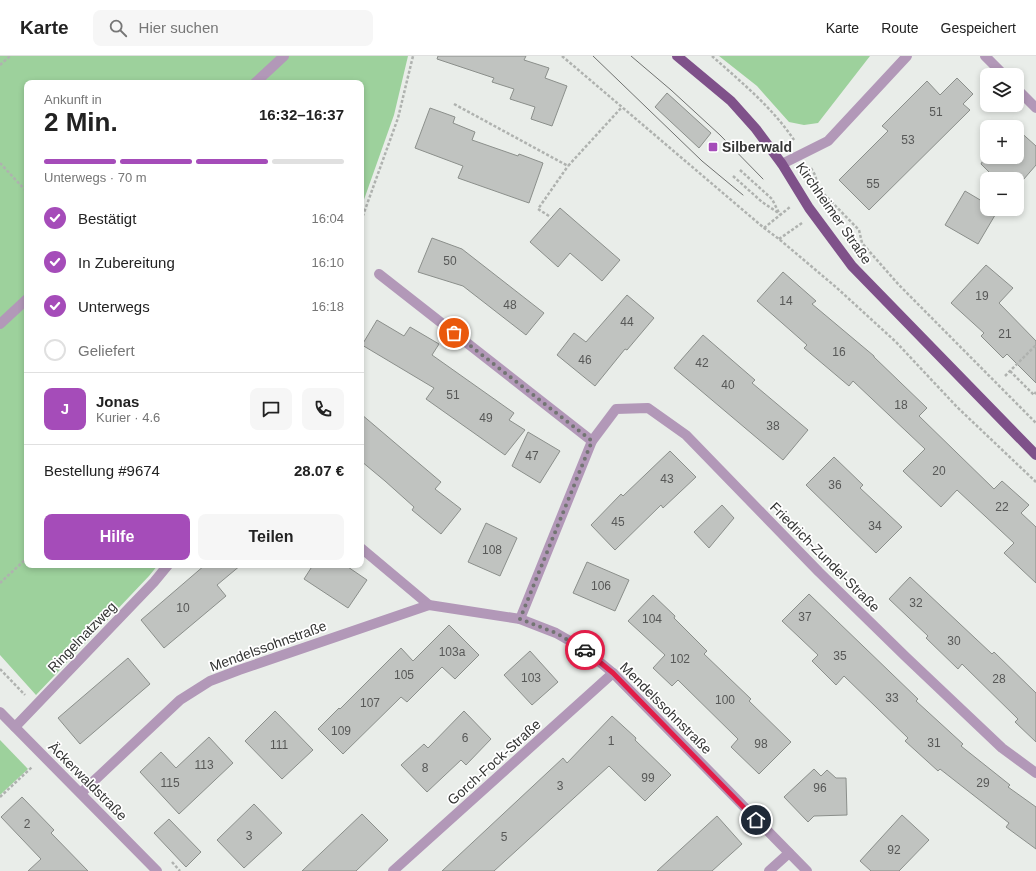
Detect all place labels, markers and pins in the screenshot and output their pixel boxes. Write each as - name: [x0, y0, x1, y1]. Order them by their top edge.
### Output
- place label: Silberwald: [722, 139, 792, 155]
- marker: Silberwald: [707, 141, 719, 153]
- pin: [437, 316, 471, 350]
- pin: [739, 803, 773, 837]

